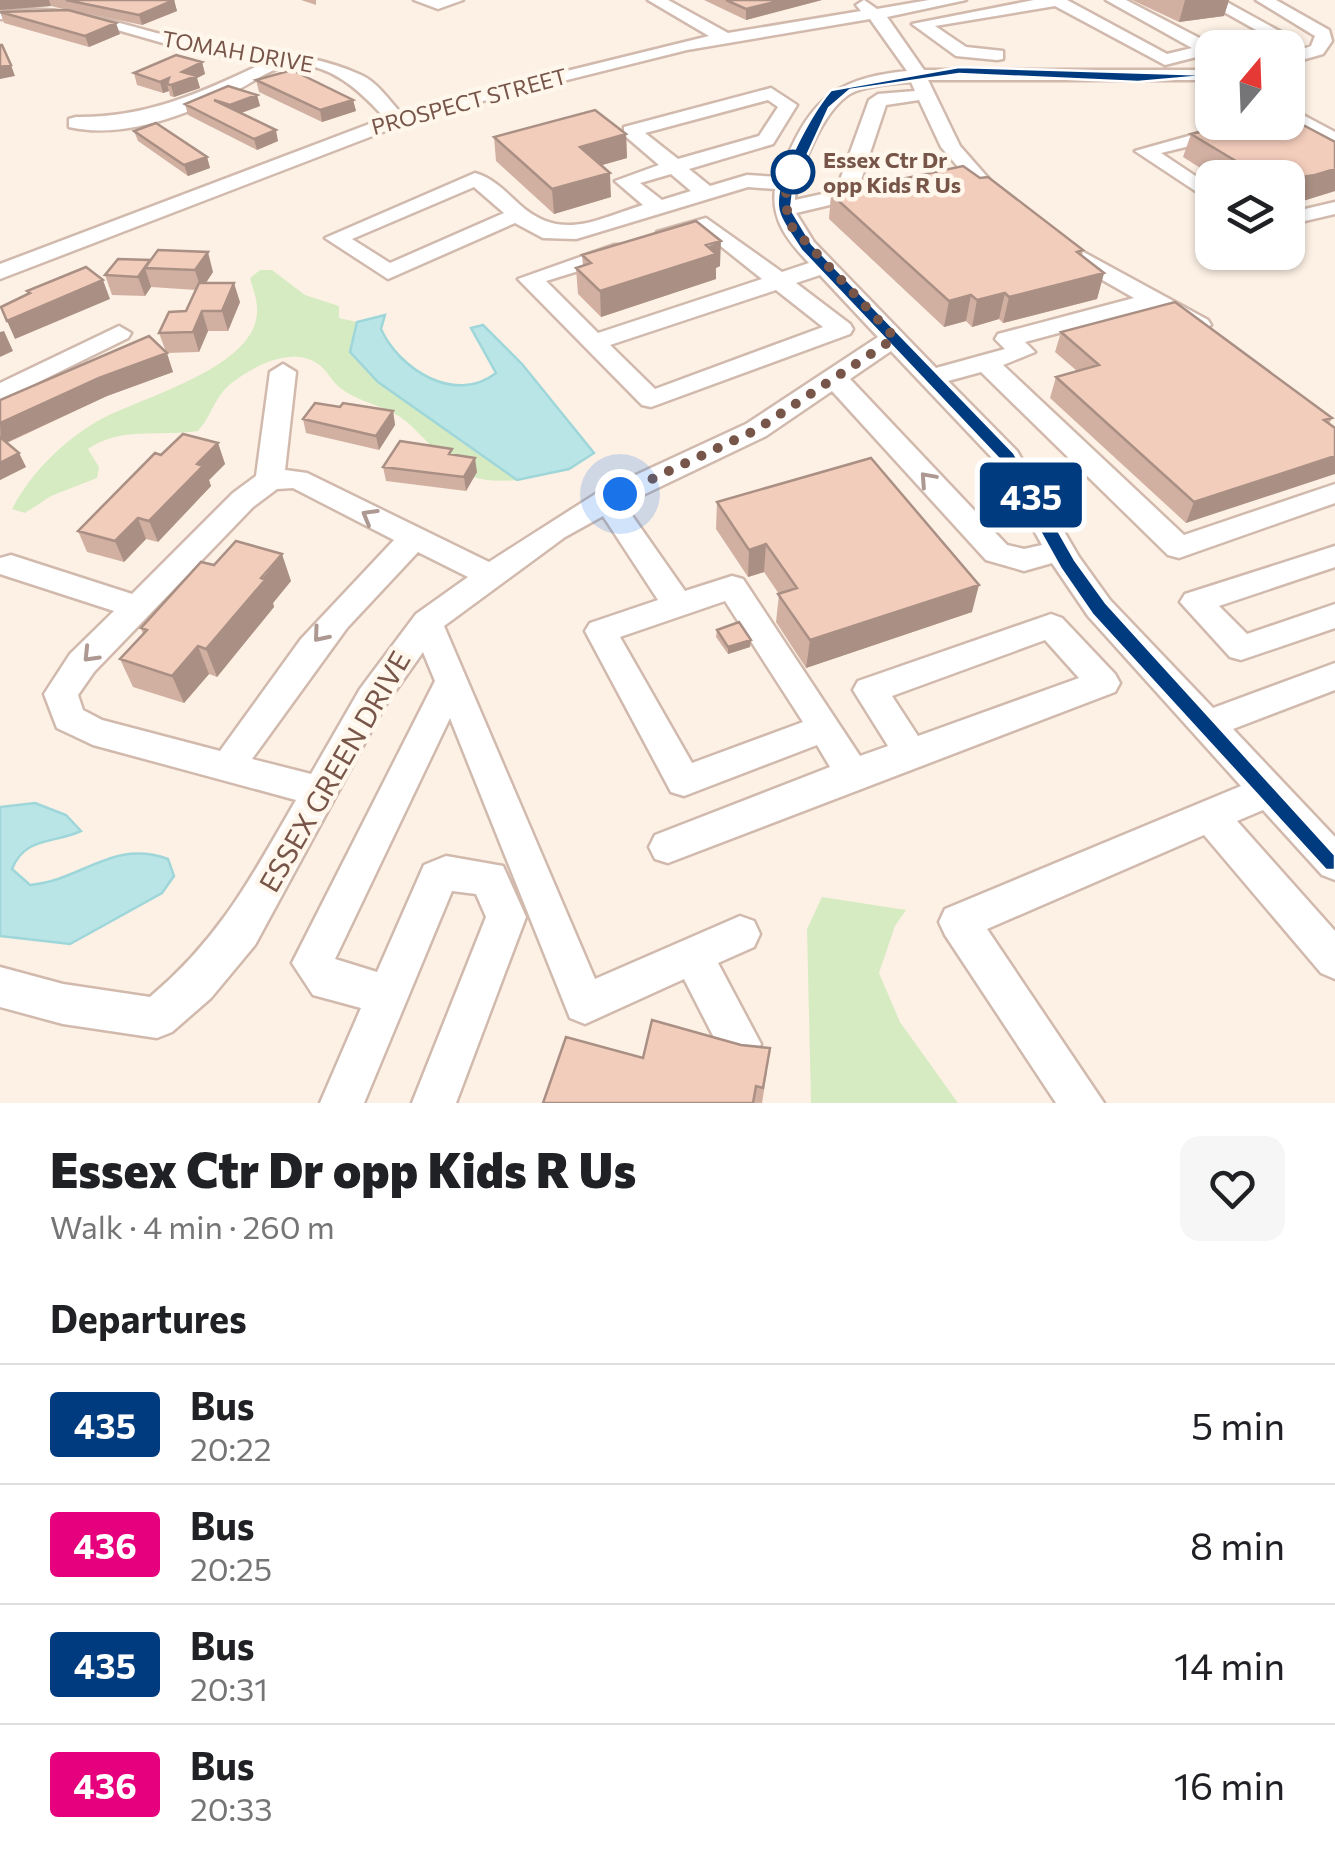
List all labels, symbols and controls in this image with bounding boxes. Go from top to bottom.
street label: TOMAH DRIVE [160,24,316,78]
north arrow [1195,30,1305,140]
map controls [1195,30,1305,270]
street label: PROSPECT STREET [368,62,570,140]
place label: Essex Ctr Dr opp Kids R Us [823,146,961,198]
marker: Essex Ctr Dr opp Kids R Us [772,151,814,193]
button: layers [1195,160,1305,270]
line badge: 435 [974,462,1088,528]
your location [595,469,645,519]
one-way arrow [921,472,939,491]
text: 435 [1000,474,1062,517]
one-way arrow [362,509,380,529]
one-way arrow [314,624,332,642]
one-way arrow [84,643,102,661]
street label: ESSEX GREEN DRIVE [251,645,417,897]
button: heart [1180,1136,1285,1241]
text: Essex Ctr Dr opp Kids R Us [50,1139,636,1198]
text: Walk · 4 min · 260 m [50,1206,335,1246]
text: Departures [50,1294,247,1341]
text: Bus [190,1381,255,1428]
text: 5 min [1191,1401,1285,1448]
text: 435 [74,1403,136,1446]
text: 20:22 [190,1428,272,1468]
text: Bus [190,1501,255,1548]
text: 8 min [1190,1521,1285,1568]
text: 436 [73,1523,137,1566]
text: 20:25 [190,1548,272,1588]
text: Bus [190,1621,255,1668]
text: 14 min [1174,1641,1285,1688]
text: 435 [74,1643,136,1686]
text: 20:31 [190,1668,268,1708]
text: Bus [190,1741,255,1788]
text: 16 min [1174,1761,1285,1808]
text: 436 [73,1763,137,1806]
text: 20:33 [190,1788,273,1828]

